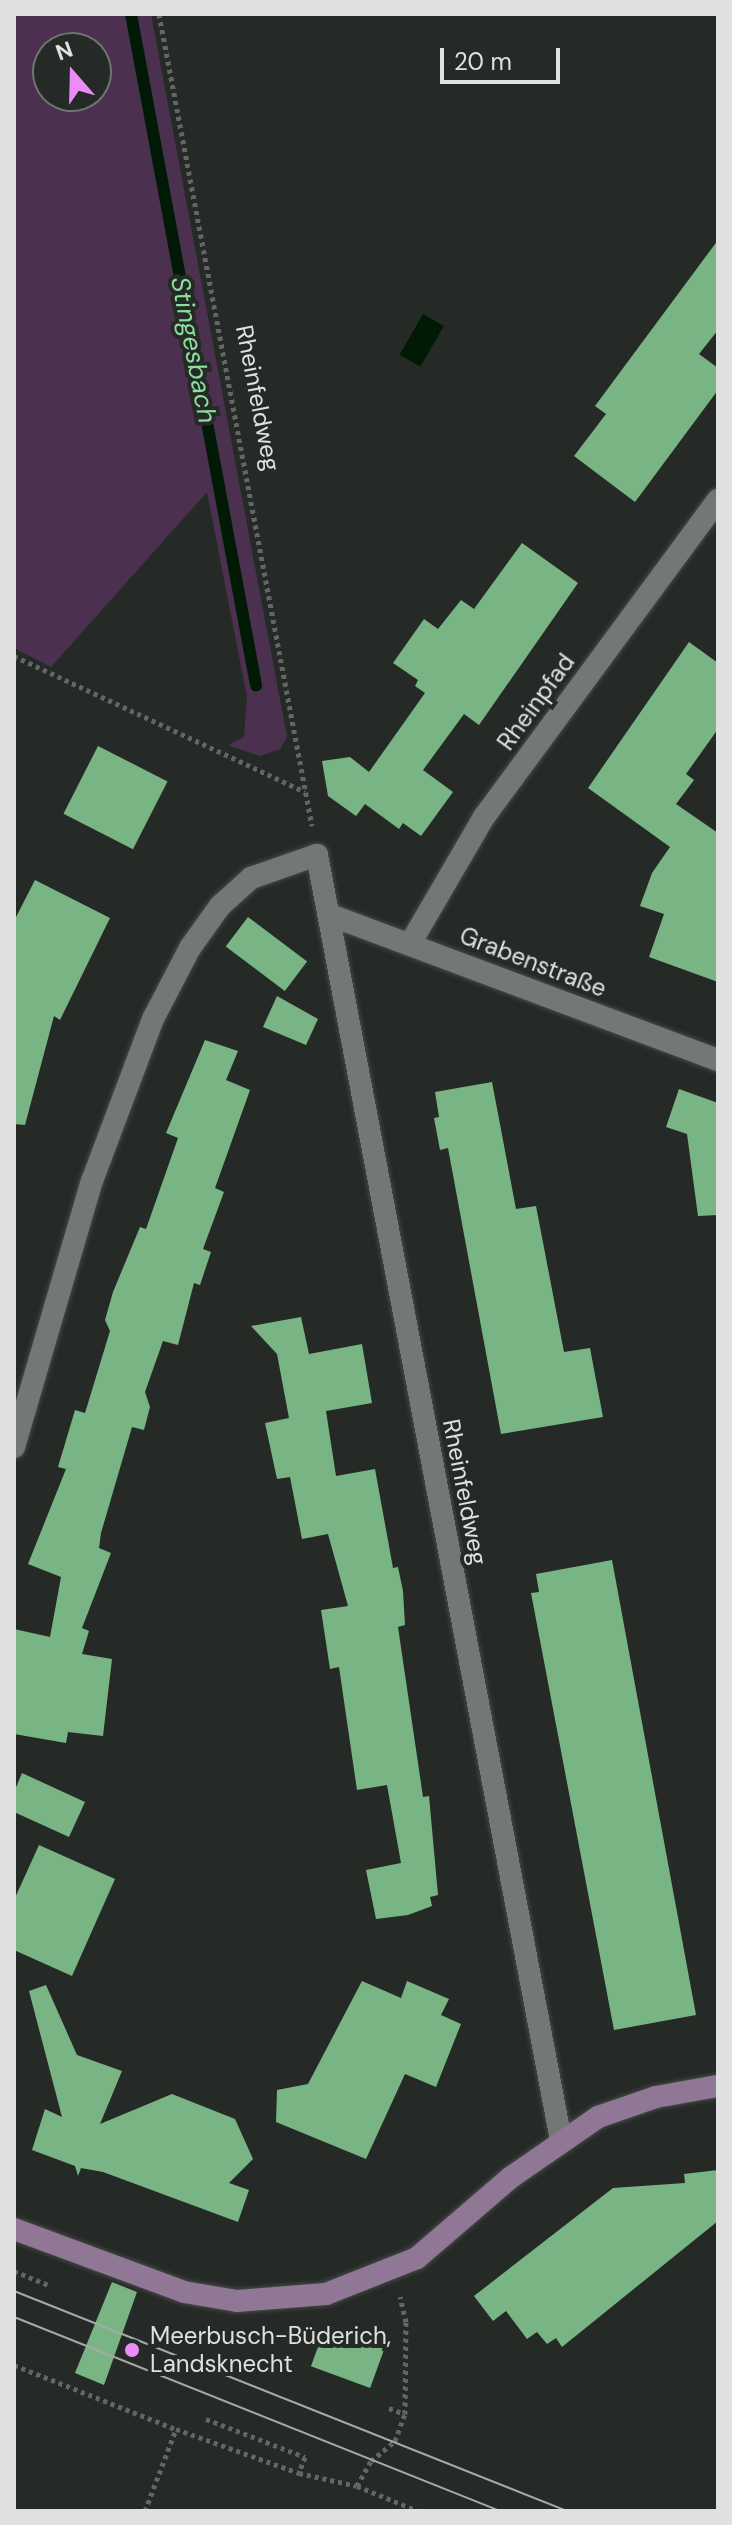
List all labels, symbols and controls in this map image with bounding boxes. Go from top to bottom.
north arrow [32,32,112,112]
scale bar [444,32,564,82]
text: N [52,34,77,67]
text: 20 m [454,46,512,77]
water label: Stingesbach [164,274,222,426]
street label: Rheinfeldweg [230,323,286,473]
street label: Rheinpfad [491,648,581,756]
street label: Grabenstraße [456,921,610,1003]
street label: Rheinfeldweg [437,1417,493,1567]
place label: Meerbusch-Büderich, Landsknecht [150,2322,391,2378]
marker: Meerbusch-Büderich, Landsknecht [121,2339,143,2361]

